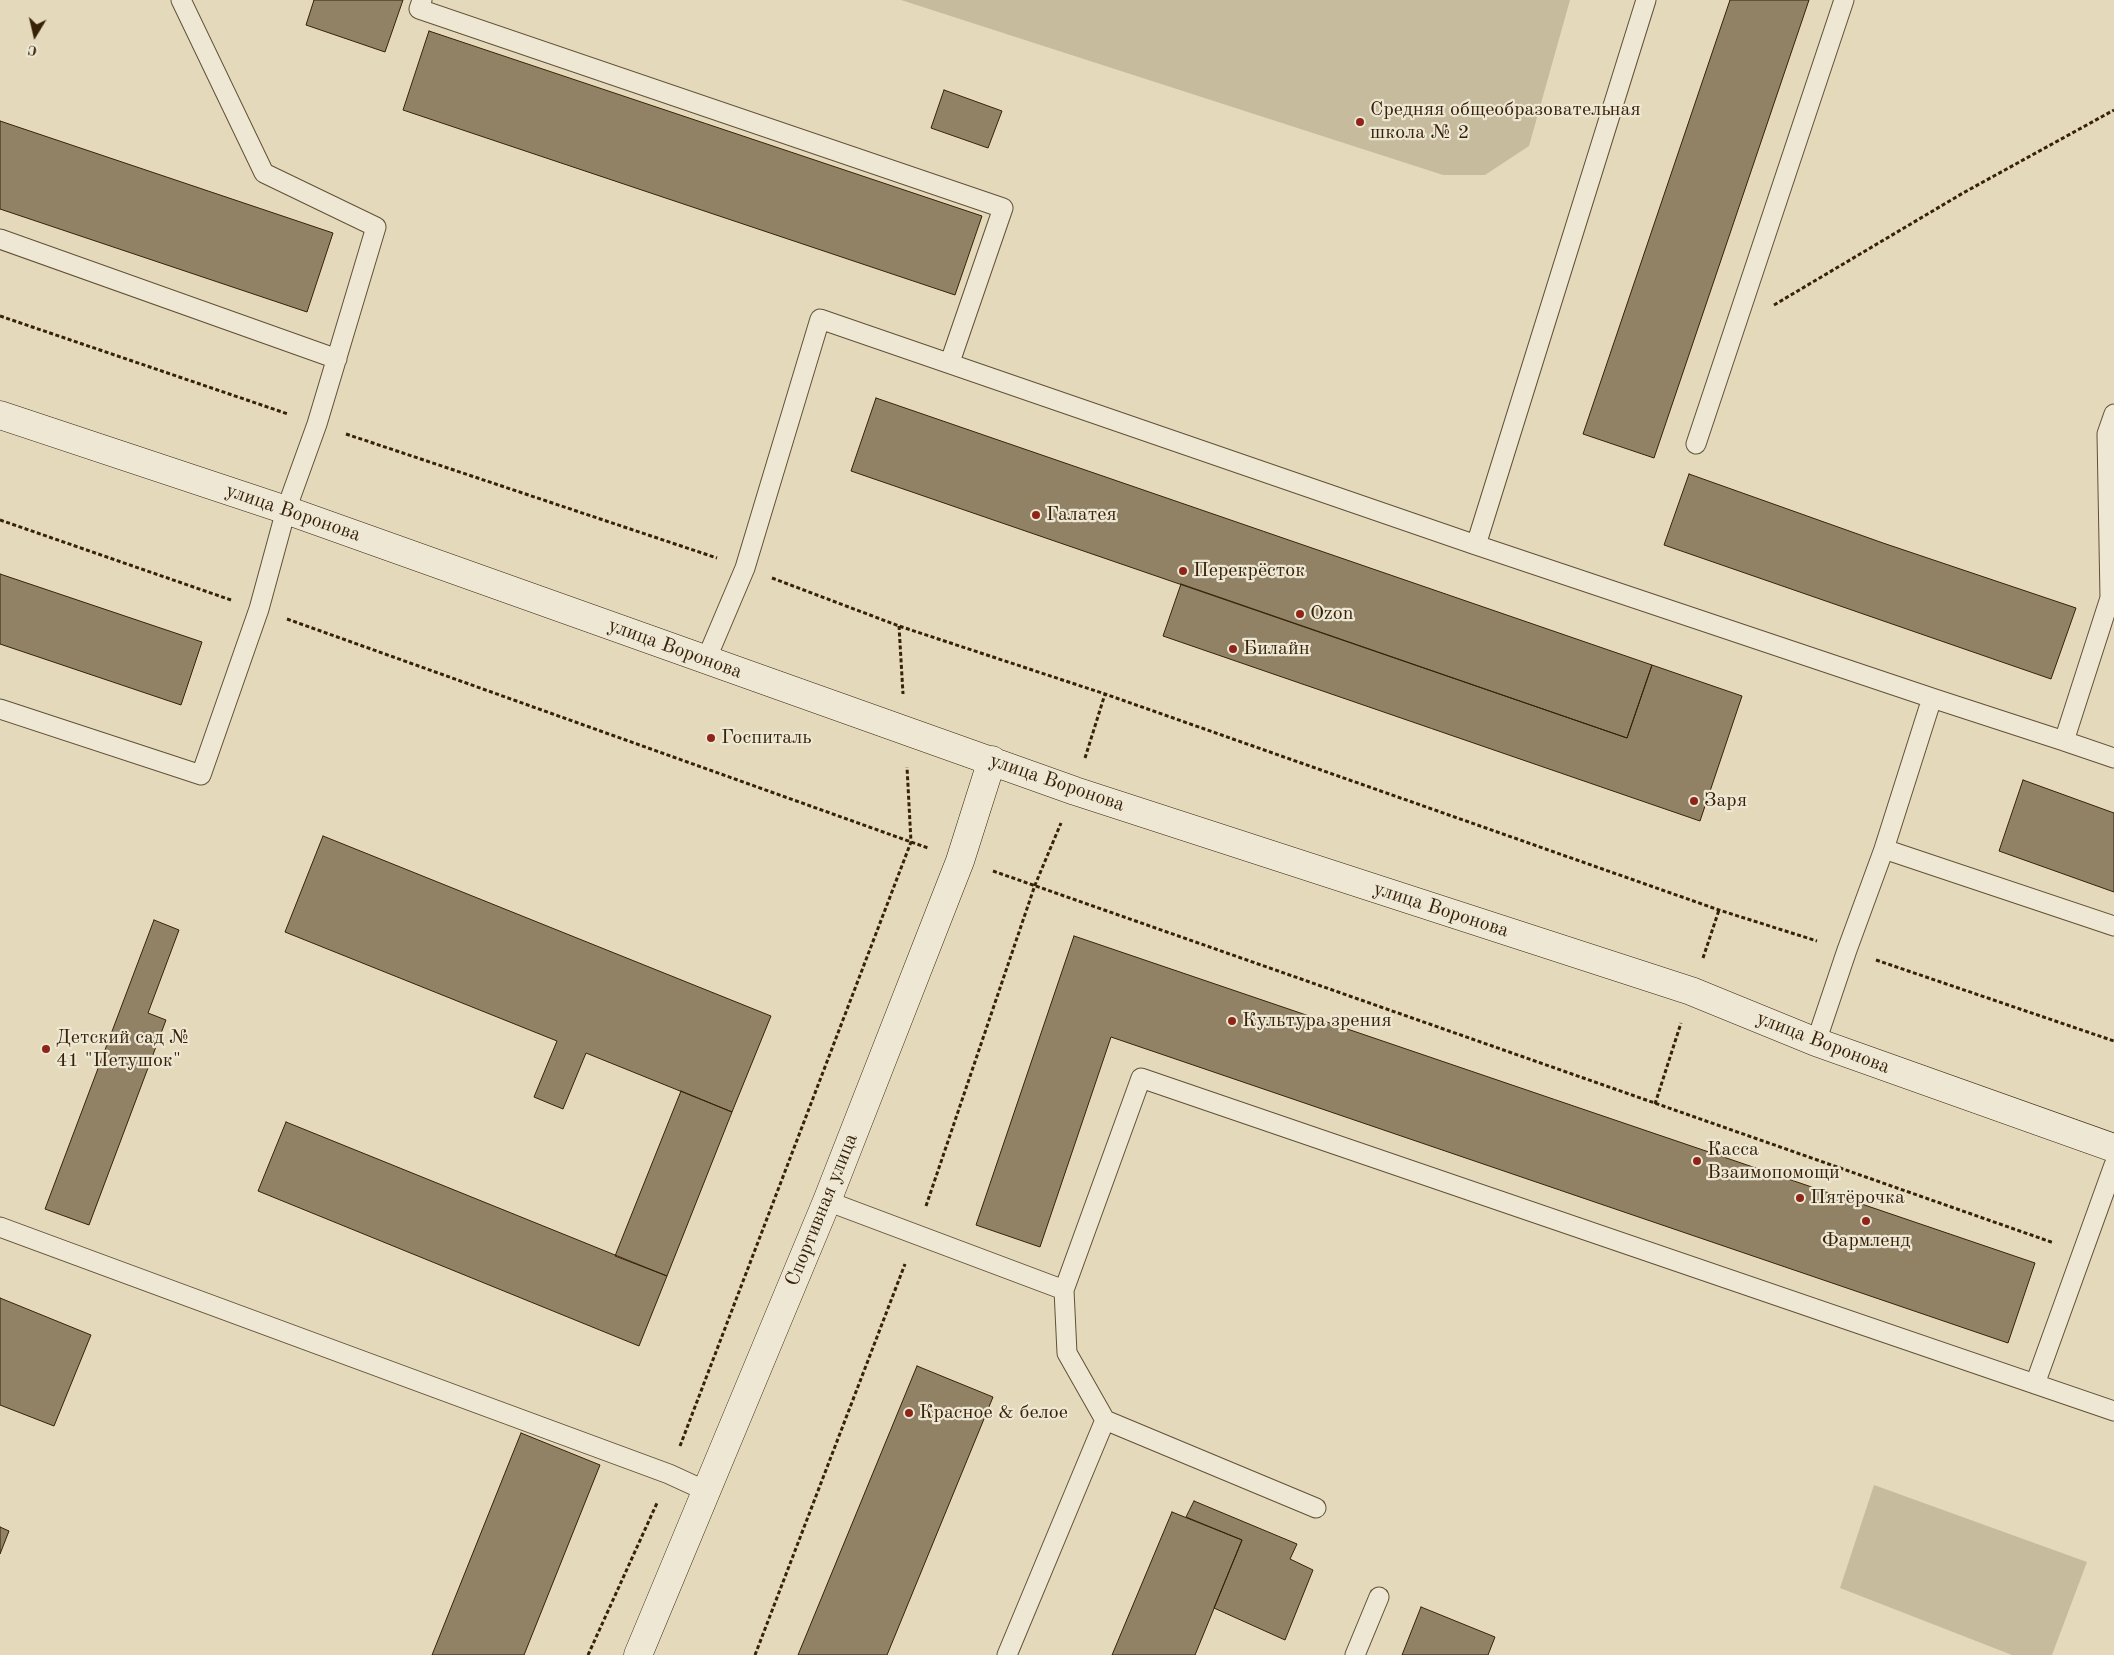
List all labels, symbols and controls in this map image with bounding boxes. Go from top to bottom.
north arrow [10,10,60,60]
text: С [27,42,38,57]
place label: Средняя общеобразовательная школа № 2 [1370,98,1641,145]
marker: Средняя общеобразовательная школа № 2 [1354,116,1366,128]
street label: улица Воронова [222,479,364,547]
place label: Галатея [1046,503,1117,527]
marker: Галатея [1030,509,1042,521]
place label: Перекрёсток [1193,559,1305,583]
marker: Перекрёсток [1177,565,1189,577]
place label: Ozon [1310,602,1354,626]
marker: Ozon [1294,608,1306,620]
street label: улица Воронова [605,614,745,684]
place label: Билайн [1243,637,1310,661]
marker: Билайн [1227,643,1239,655]
place label: Госпиталь [721,726,812,750]
marker: Госпиталь [705,732,717,744]
street label: улица Воронова [986,749,1128,817]
place label: Заря [1704,789,1747,813]
marker: Заря [1688,795,1700,807]
street label: улица Воронова [1370,877,1512,943]
street label: улица Воронова [1753,1007,1893,1079]
place label: Культура зрения [1242,1009,1392,1033]
marker: Культура зрения [1226,1015,1238,1027]
place label: Детский сад № 41 "Петушок" [56,1026,191,1073]
marker: Детский сад № 41 "Петушок" [40,1043,52,1055]
street label: Спортивная улица [780,1130,864,1290]
place label: Касса Взаимопомощи [1707,1138,1840,1185]
marker: Касса Взаимопомощи [1691,1155,1703,1167]
place label: Пятёрочка [1810,1186,1905,1210]
marker: Пятёрочка [1794,1192,1806,1204]
marker: Фармленд [1860,1215,1872,1227]
place label: Фармленд [1822,1229,1910,1253]
place label: Красное & белое [919,1401,1068,1425]
marker: Красное & белое [903,1407,915,1419]

